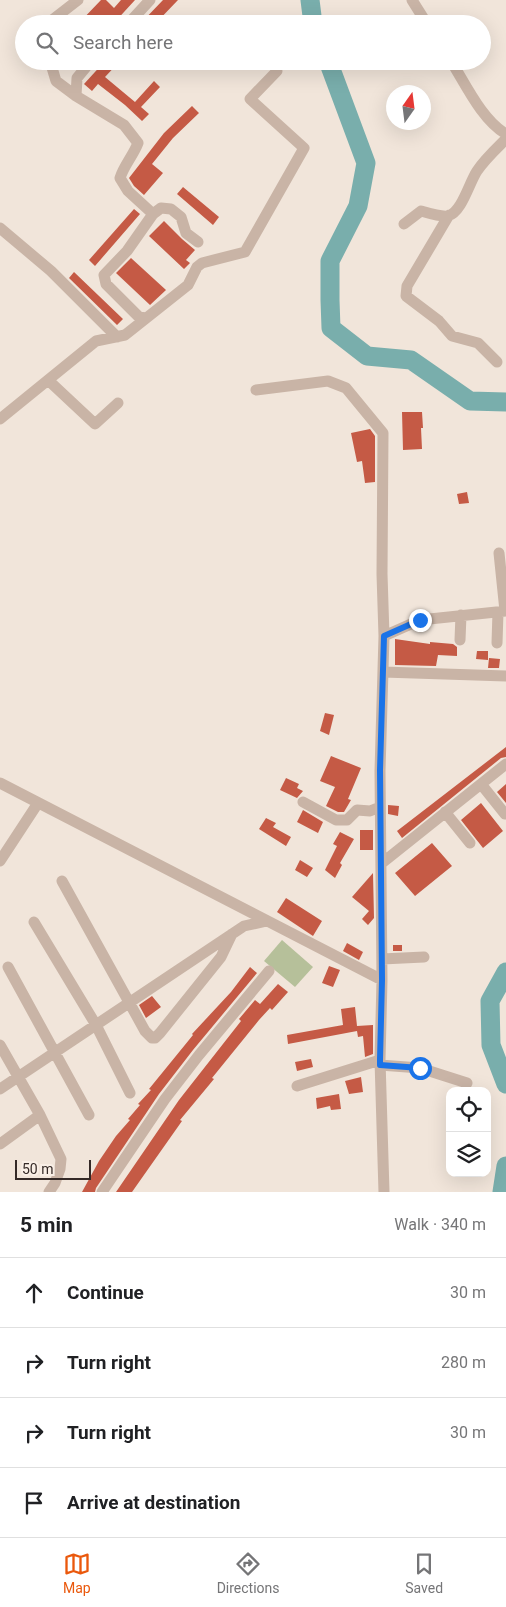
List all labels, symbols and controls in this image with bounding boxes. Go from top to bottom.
search box [15,15,491,70]
icon: search [33,29,61,57]
text: Search here [73,31,173,54]
north arrow [386,85,431,130]
route end [409,609,432,632]
route start [409,1057,432,1080]
map controls [446,1087,491,1177]
button: locate [446,1087,491,1132]
button: layers [446,1132,491,1177]
scale bar [15,1157,91,1180]
text: 50 m [22,1161,54,1177]
text: 5 min [20,1213,73,1237]
text: Walk · 340 m [394,1215,486,1234]
icon: ahead [20,1279,48,1307]
text: Continue [67,1281,144,1304]
text: 30 m [450,1283,486,1302]
icon: right [20,1349,48,1377]
text: Turn right [67,1351,151,1374]
text: 280 m [441,1353,486,1372]
icon: right [20,1419,48,1447]
text: Turn right [67,1421,151,1444]
text: 30 m [450,1423,486,1442]
icon: arrive [20,1489,48,1517]
text: Arrive at destination [67,1491,240,1514]
tab: Map [63,1550,91,1596]
tab: Directions [217,1550,280,1596]
tab: Saved [405,1550,443,1596]

